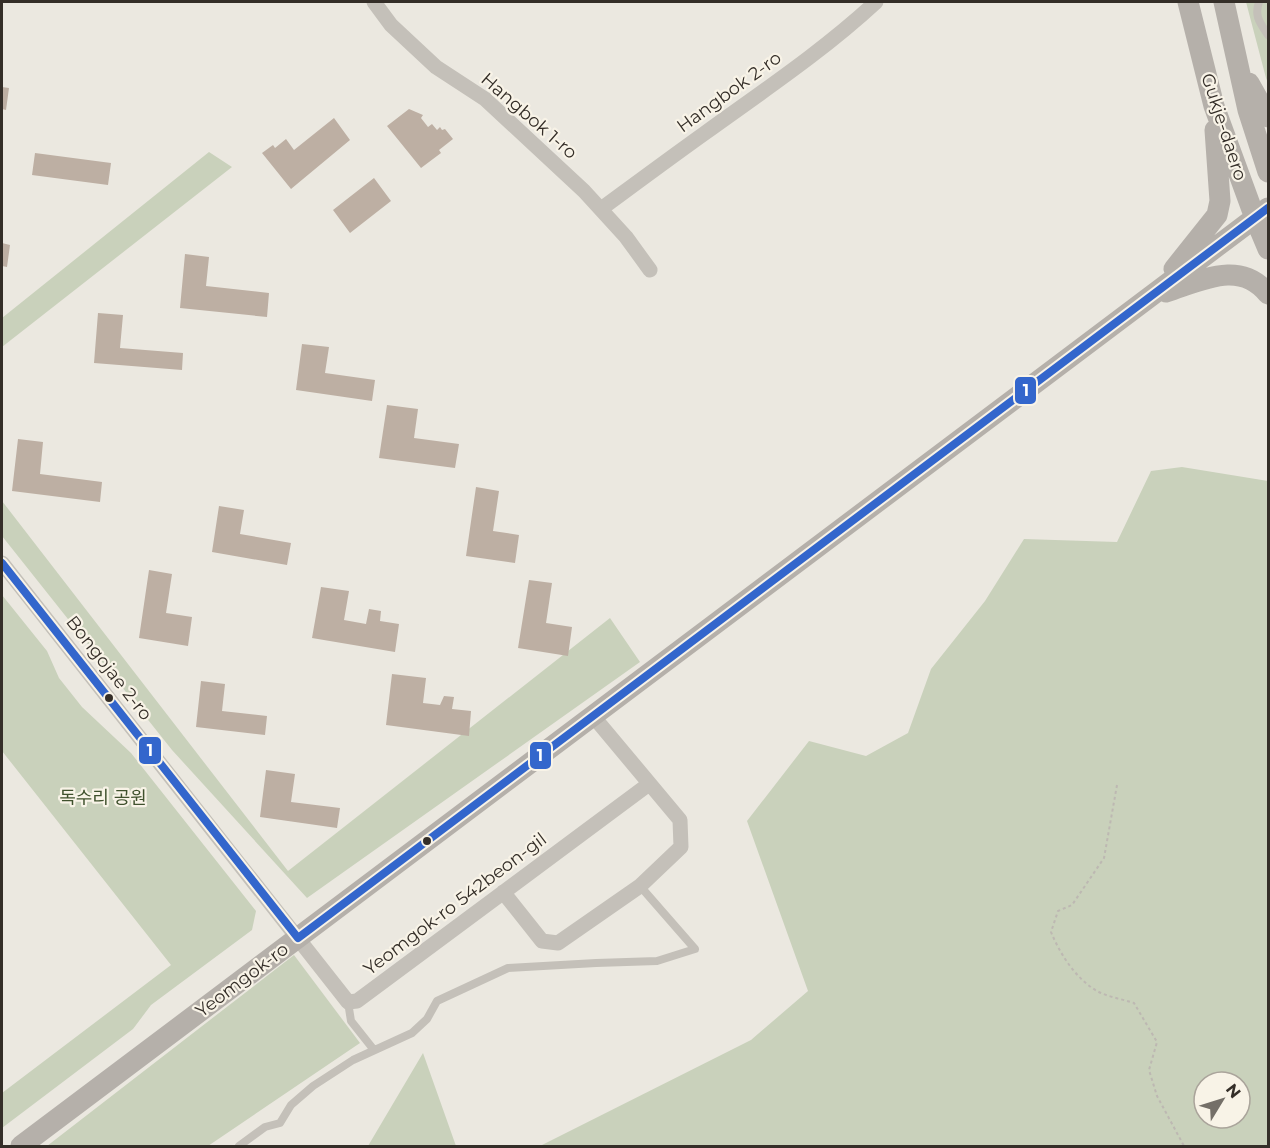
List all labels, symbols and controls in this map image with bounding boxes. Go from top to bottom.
street label: Hangbok 2-ro [672,47,786,137]
street label: Hangbok 1-ro [476,68,582,164]
street label: Gukje-daero [1196,71,1252,183]
line badge: 1 [1014,376,1037,405]
text: 1 [1023,381,1029,400]
street label: Bongojae 2-ro [61,611,157,725]
unlabelled marker [103,692,115,704]
line badge: 1 [138,736,162,765]
text: 1 [147,741,153,760]
line badge: 1 [529,741,552,770]
text: 1 [537,746,543,765]
park label: 독수리 공원 [59,787,147,809]
street label: Yeomgok-ro 542beon-gil [359,828,551,980]
unlabelled marker [421,835,433,847]
street label: Yeomgok-ro [191,938,293,1022]
north arrow [1192,1070,1252,1130]
text: N [1222,1080,1245,1102]

